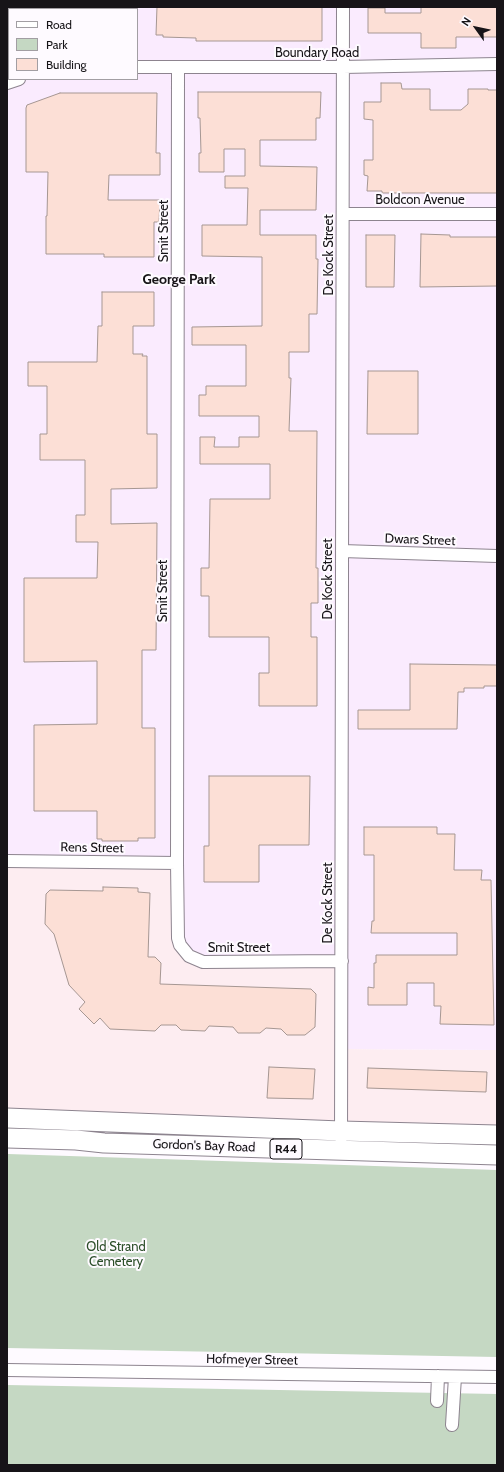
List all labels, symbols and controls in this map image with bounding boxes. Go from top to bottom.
legend [8,8,138,80]
north arrow [456,8,496,48]
text: N [458,14,474,29]
text: Road [46,17,72,32]
text: Park [46,37,68,52]
street label: Boundary Road [275,45,359,61]
text: Building [46,57,87,72]
street label: Boldcon Avenue [375,192,465,208]
street label: Smit Street [156,200,172,262]
street label: De Kock Street [321,214,337,296]
district label: George Park [143,272,215,288]
street label: Dwars Street [384,531,456,549]
street label: De Kock Street [320,538,336,620]
street label: Smit Street [155,560,171,622]
street label: Rens Street [60,840,124,856]
street label: De Kock Street [320,862,336,944]
street label: Smit Street [208,940,270,956]
street label: Gordon's Bay Road [152,1136,256,1156]
road number: R44 [270,1139,302,1159]
park label: Old Strand Cemetery [86,1239,146,1270]
street label: Hofmeyer Street [206,1351,298,1369]

